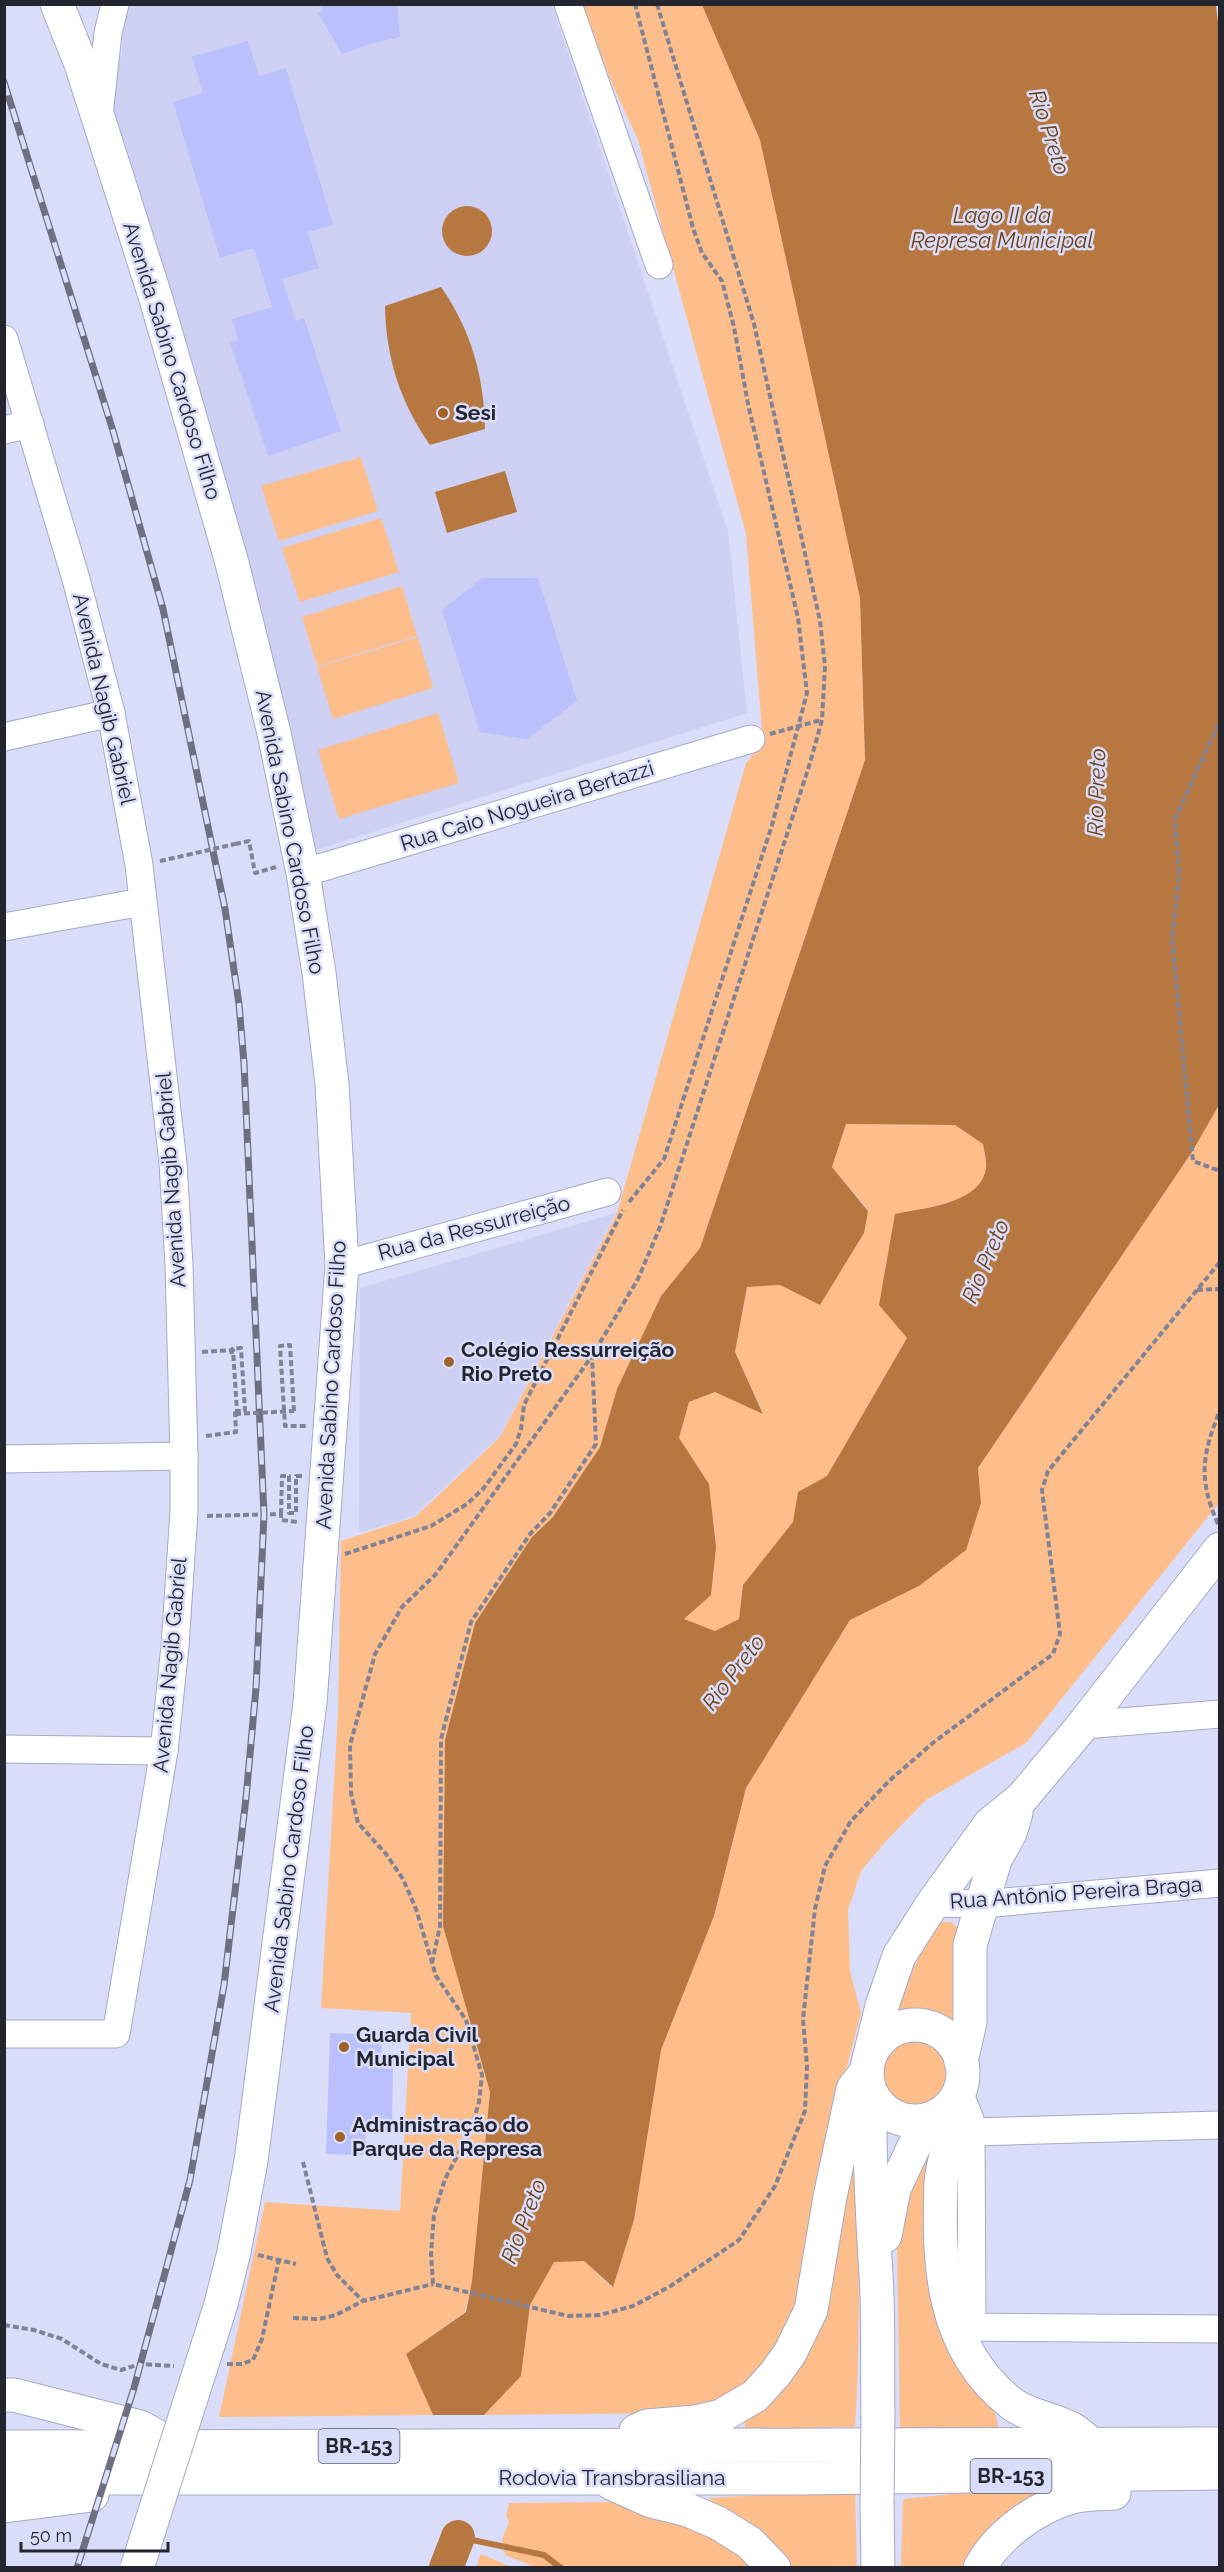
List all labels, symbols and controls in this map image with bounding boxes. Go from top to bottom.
water label: Rio Preto [1024,86,1076,178]
water label: Lago II da Represa Municipal [911,202,1093,253]
street label: Avenida Sabino Cardoso Filho [118,219,227,503]
place label: Sesi [455,400,496,425]
marker: Sesi [436,406,450,420]
street label: Avenida Nagib Gabriel [68,591,141,807]
street label: Avenida Sabino Cardoso Filho [251,688,330,976]
water label: Rio Preto [1081,748,1111,836]
street label: Rua Caio Nogueira Bertazzi [397,755,657,856]
street label: Avenida Nagib Gabriel [150,1071,191,1289]
street label: Rua da Ressurreição [375,1190,573,1265]
water label: Rio Preto [956,1215,1014,1307]
street label: Avenida Sabino Cardoso Filho [310,1240,351,1530]
place label: Colégio Ressurreição Rio Preto [461,1337,675,1386]
marker: Colégio Ressurreição Rio Preto [442,1355,456,1369]
street label: Avenida Nagib Gabriel [148,1556,191,1774]
water label: Rio Preto [696,1629,770,1715]
street label: Avenida Sabino Cardoso Filho [258,1724,319,2014]
street label: Rua Antônio Pereira Braga [949,1871,1203,1914]
place label: Guarda Civil Municipal [356,2022,479,2071]
marker: Guarda Civil Municipal [337,2040,351,2054]
place label: Administração do Parque da Represa [352,2112,542,2161]
marker: Administração do Parque da Represa [333,2130,347,2144]
water label: Rio Preto [495,2175,551,2267]
road number: BR-153 [318,2429,400,2463]
road number: BR-153 [970,2459,1052,2493]
street label: Rodovia Transbrasiliana [499,2465,725,2490]
scale bar [21,2515,168,2553]
text: 50 m [30,2525,72,2546]

